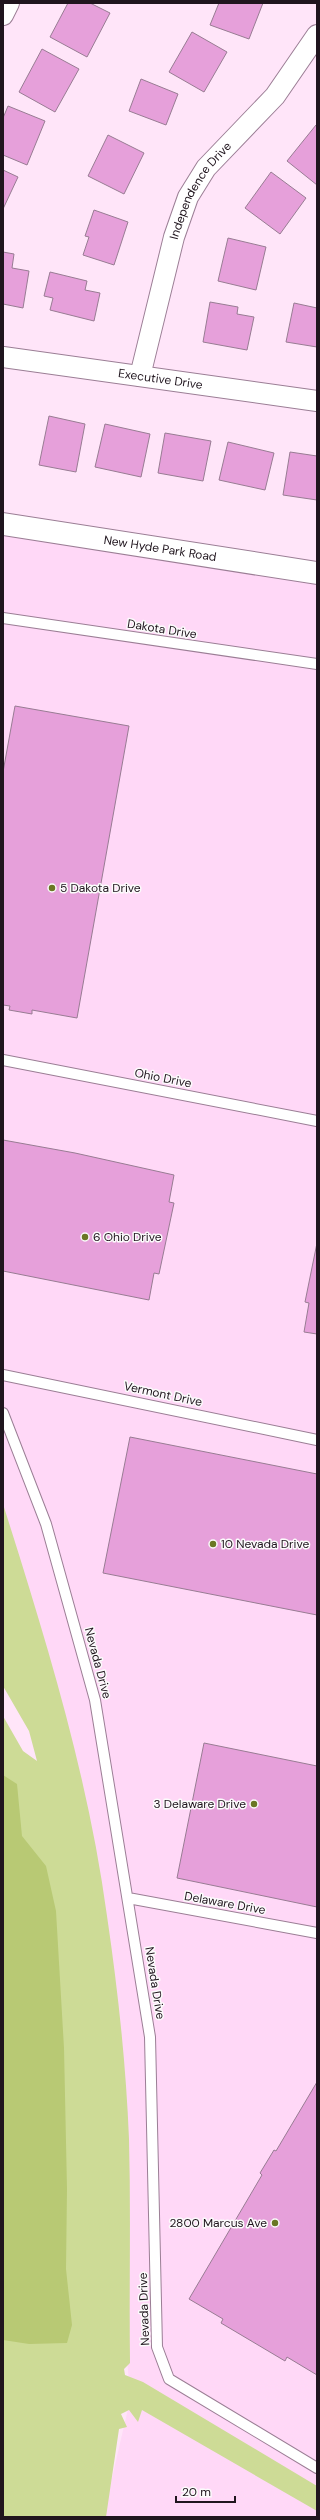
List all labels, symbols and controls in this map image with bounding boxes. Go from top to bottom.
street label: Independence Drive [166,138,235,241]
street label: Executive Drive [117,365,204,393]
street label: New Hyde Park Road [103,532,218,565]
street label: Dakota Drive [126,616,198,642]
place label: 5 Dakota Drive [60,880,141,896]
marker: 5 Dakota Drive [47,883,57,893]
street label: Ohio Drive [133,1065,193,1091]
place label: 6 Ohio Drive [93,1229,162,1245]
marker: 6 Ohio Drive [80,1232,90,1242]
street label: Vermont Drive [122,1378,204,1410]
place label: 10 Nevada Drive [221,1536,309,1552]
marker: 10 Nevada Drive [208,1539,218,1549]
street label: Nevada Drive [81,1626,115,1701]
place label: 3 Delaware Drive [153,1796,246,1812]
marker: 3 Delaware Drive [249,1799,259,1809]
street label: Delaware Drive [183,1888,267,1918]
street label: Nevada Drive [141,1946,169,2021]
place label: 2800 Marcus Ave [169,2215,267,2231]
marker: 2800 Marcus Ave [270,2218,280,2228]
street label: Nevada Drive [135,2272,153,2346]
scale bar [176,2478,235,2504]
text: 20 m [182,2484,211,2500]

